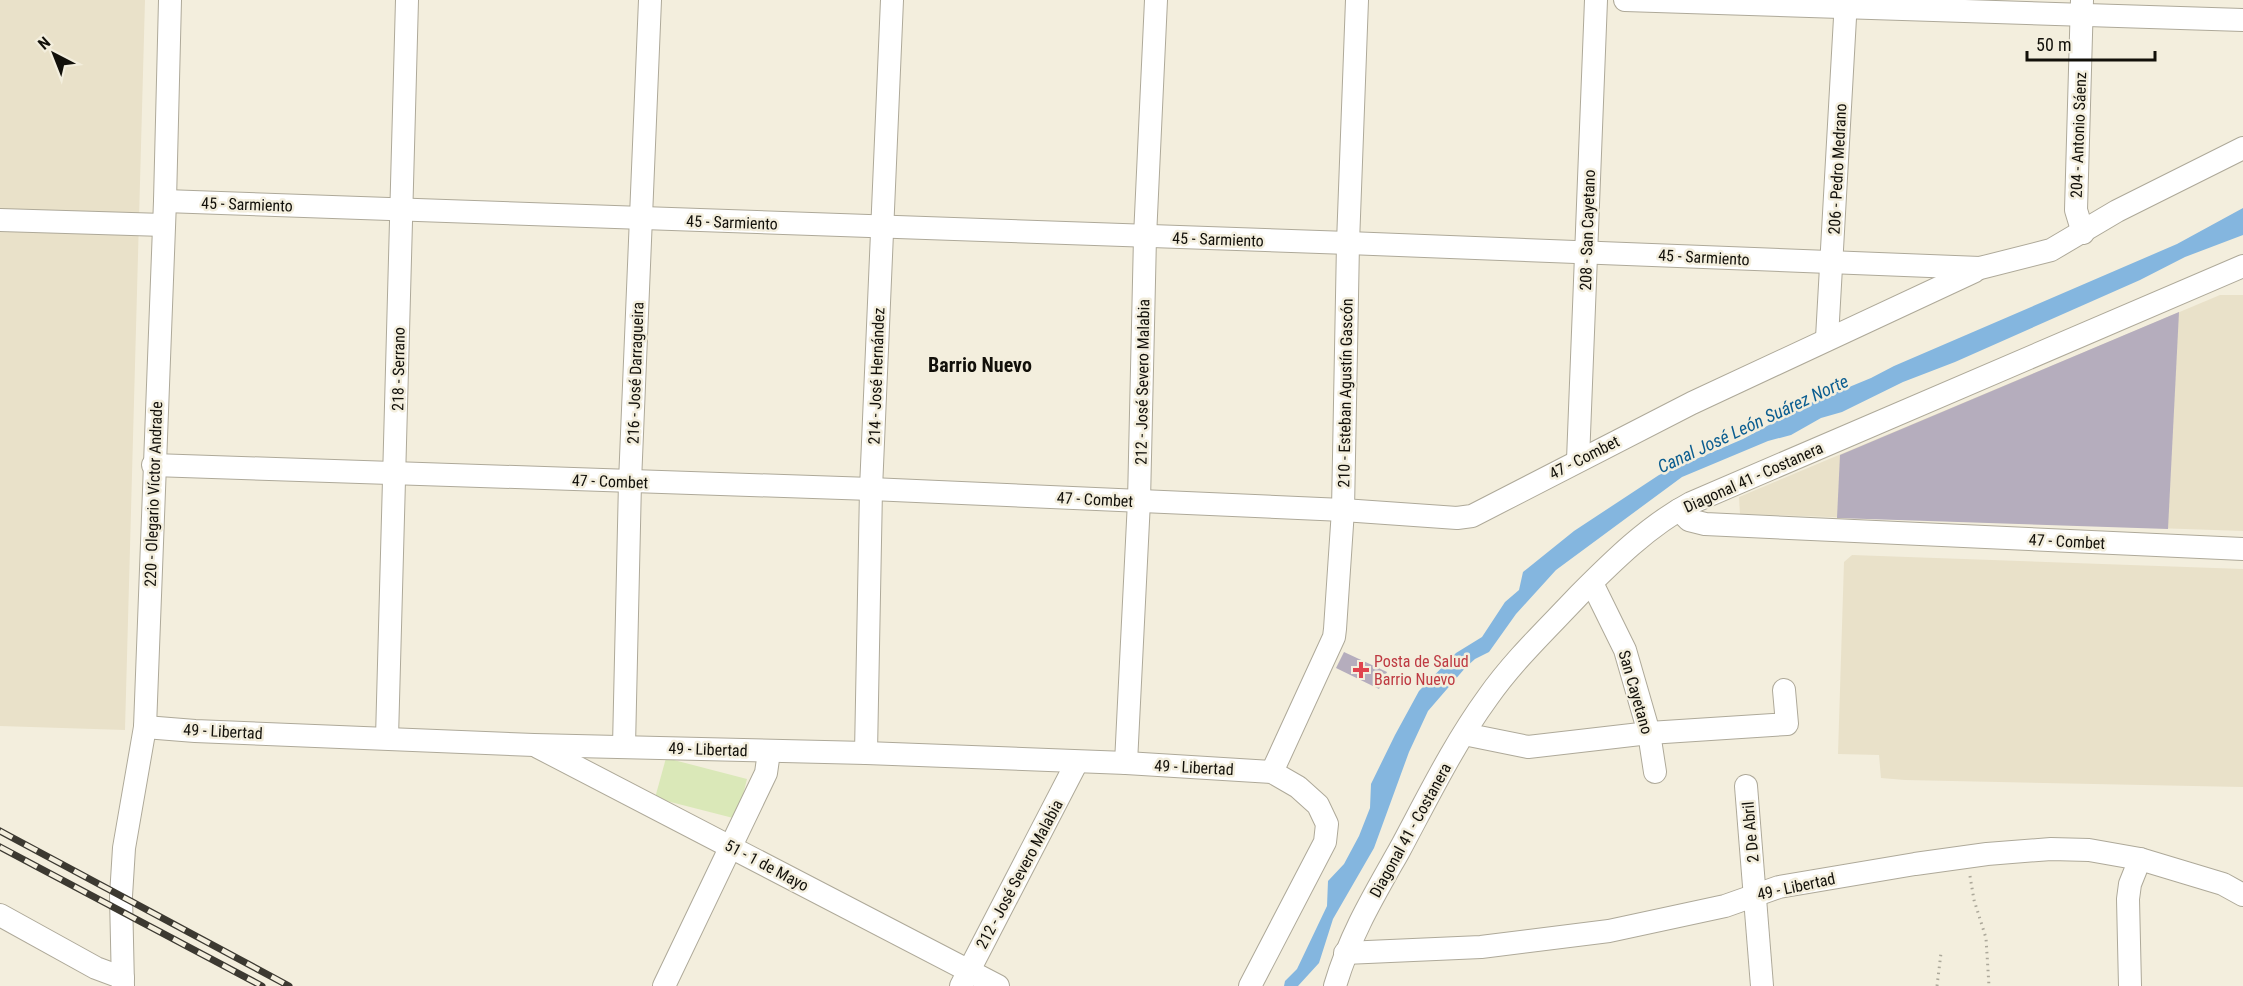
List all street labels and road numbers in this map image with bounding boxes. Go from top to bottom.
street label: 204 - Antonio Sáenz [2067,72,2090,198]
street label: 206 - Pedro Medrano [1825,103,1850,235]
street label: 208 - San Cayetano [1576,169,1599,291]
street label: 45 - Sarmiento [201,193,293,216]
street label: 45 - Sarmiento [686,211,778,234]
street label: 45 - Sarmiento [1172,228,1264,251]
street label: 45 - Sarmiento [1658,246,1750,269]
street label: 210 - Esteban Agustín Gascón [1334,298,1357,488]
street label: 212 - José Severo Malabia [1132,299,1153,465]
street label: 216 - José Darragueira [624,302,647,444]
street label: 214 - José Hernández [865,307,888,445]
street label: 218 - Serrano [388,327,409,411]
street label: 220 - Olegario Víctor Andrade [141,401,166,587]
street label: 47 - Combet [1546,432,1623,483]
street label: Diagonal 41 - Costanera [1681,438,1826,517]
street label: 47 - Combet [571,471,649,492]
street label: 47 - Combet [1056,488,1134,511]
street label: 47 - Combet [2028,530,2106,553]
street label: San Cayetano [1615,648,1657,736]
street label: 49 - Libertad [183,720,263,743]
street label: 49 - Libertad [668,739,748,760]
street label: 49 - Libertad [1154,756,1234,779]
street label: Diagonal 41 - Costanera [1366,760,1455,901]
street label: 212 - José Severo Malabia [972,797,1067,952]
street label: 2 De Abril [1738,801,1763,863]
street label: 51 - 1 de Mayo [722,835,812,895]
street label: 49 - Libertad [1755,869,1837,904]

